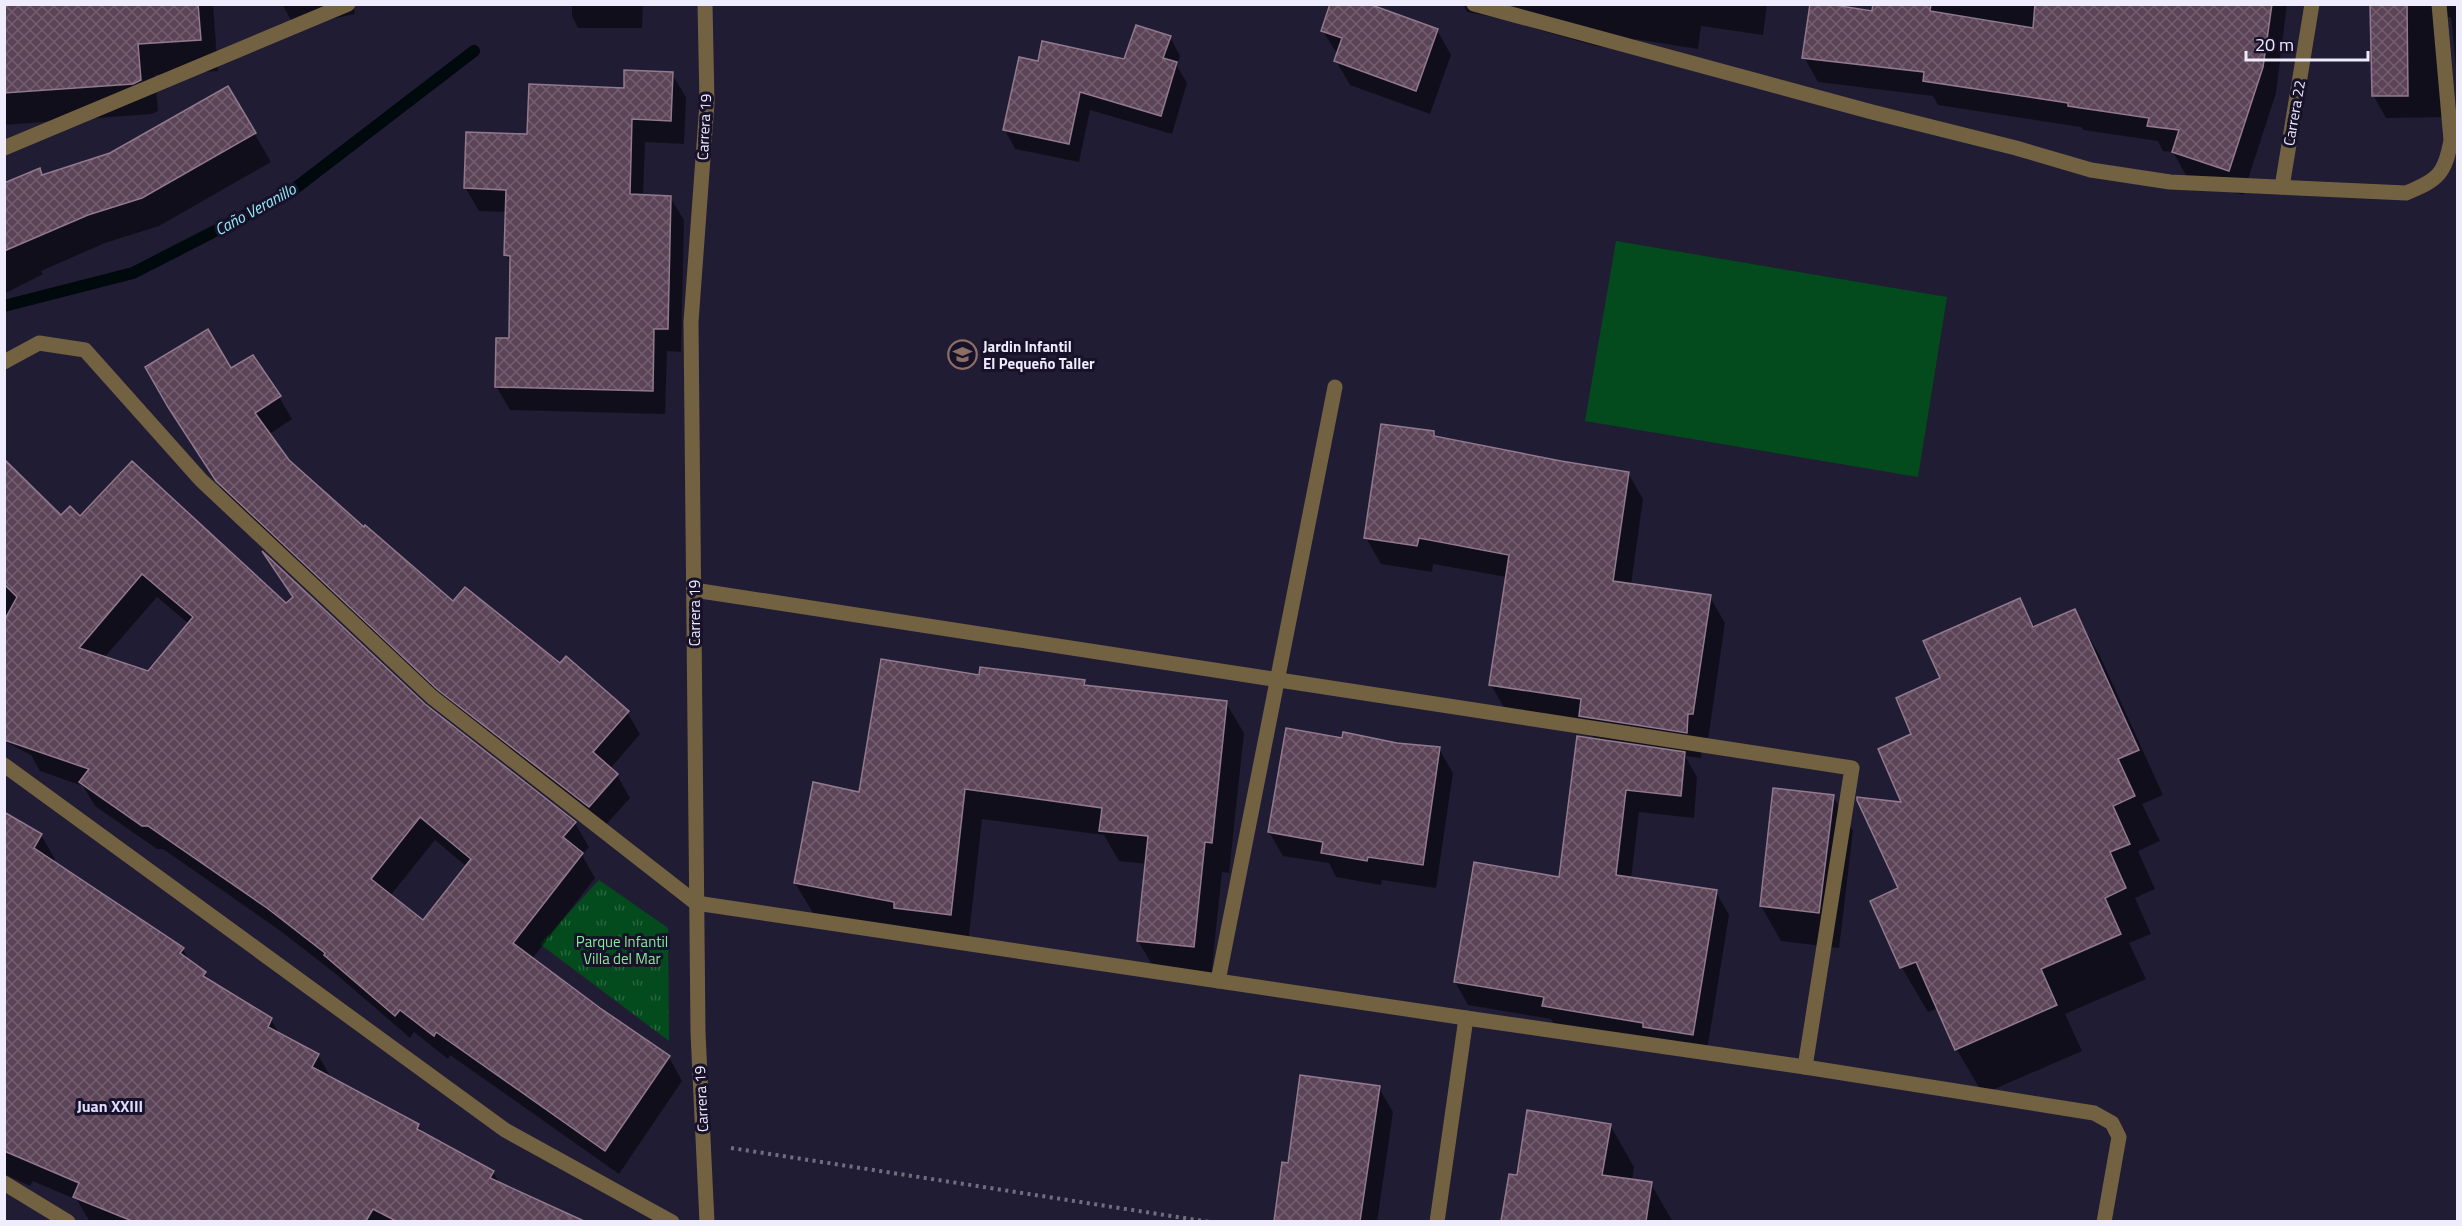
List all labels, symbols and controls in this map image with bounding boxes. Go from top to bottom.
scale bar [2246,24,2368,62]
text: 20 m [2255,31,2294,58]
street label: Carrera 22 [2277,78,2311,148]
street label: Carrera 19 [691,93,717,161]
water label: Caño Veranillo [210,176,301,241]
place label: Jardin Infantil El Pequeño Taller [983,335,1095,375]
school or university icon: Jardin Infantil El Pequeño Taller [946,339,978,371]
street label: Carrera 19 [683,580,706,646]
park label: Parque Infantil Villa del Mar [576,930,668,970]
street label: Carrera 19 [688,1065,714,1133]
district label: Juan XXIII [77,1094,143,1118]

